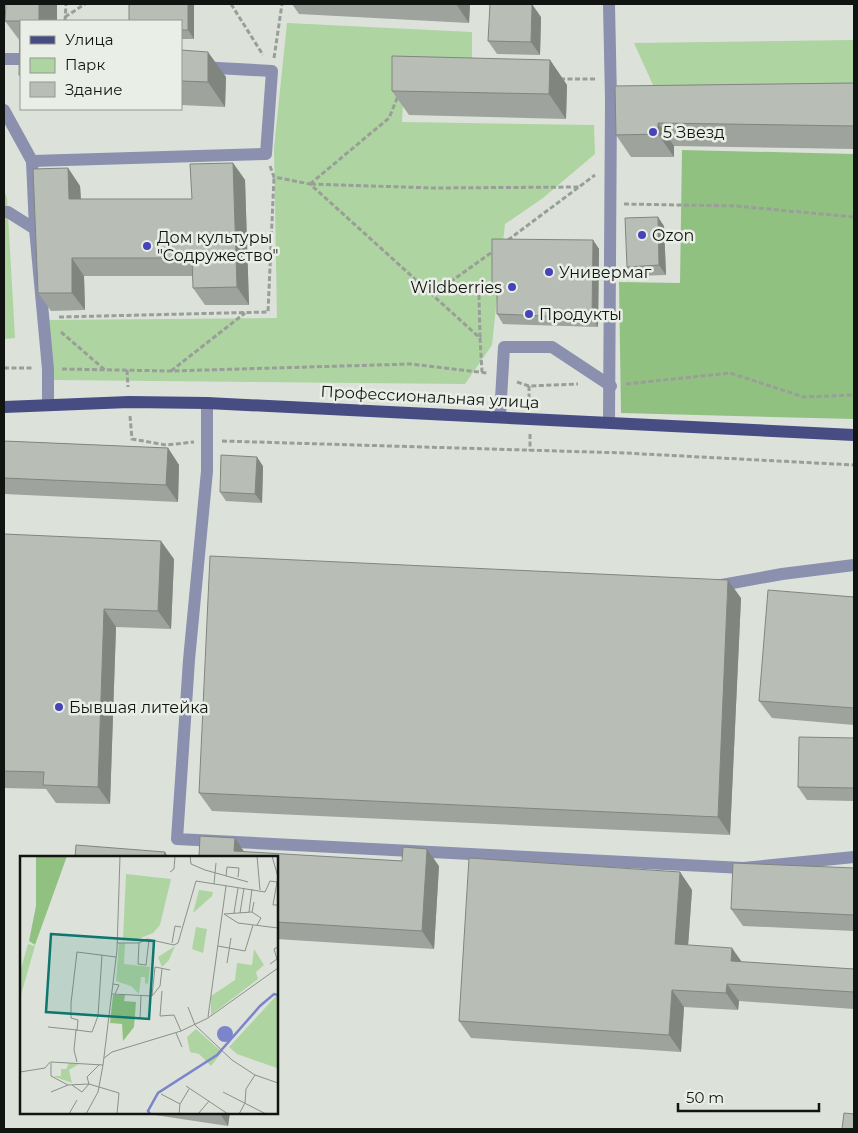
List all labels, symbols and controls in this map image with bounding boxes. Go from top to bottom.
legend [20,20,182,110]
text: Улица [65,30,113,49]
text: Парк [65,55,105,74]
text: Здание [65,80,123,99]
place label: 5 Звезд [663,123,725,142]
marker: 5 Звезд [647,126,659,138]
place label: Ozon [652,226,694,245]
place label: Дом культуры "Содружество" [157,228,279,265]
marker: Ozon [636,229,648,241]
marker: Дом культуры "Содружество" [141,240,153,252]
place label: Универмаг [559,263,652,282]
marker: Универмаг [543,266,555,278]
place label: Wildberries [410,278,502,297]
marker: Wildberries [506,281,518,293]
place label: Продукты [539,305,622,324]
marker: Продукты [523,308,535,320]
street label: Профессиональная улица [320,382,540,412]
place label: Бывшая литейка [69,698,209,717]
marker: Бывшая литейка [53,701,65,713]
inset map [20,856,278,1113]
scale bar [678,1080,819,1112]
text: 50 m [686,1088,724,1107]

